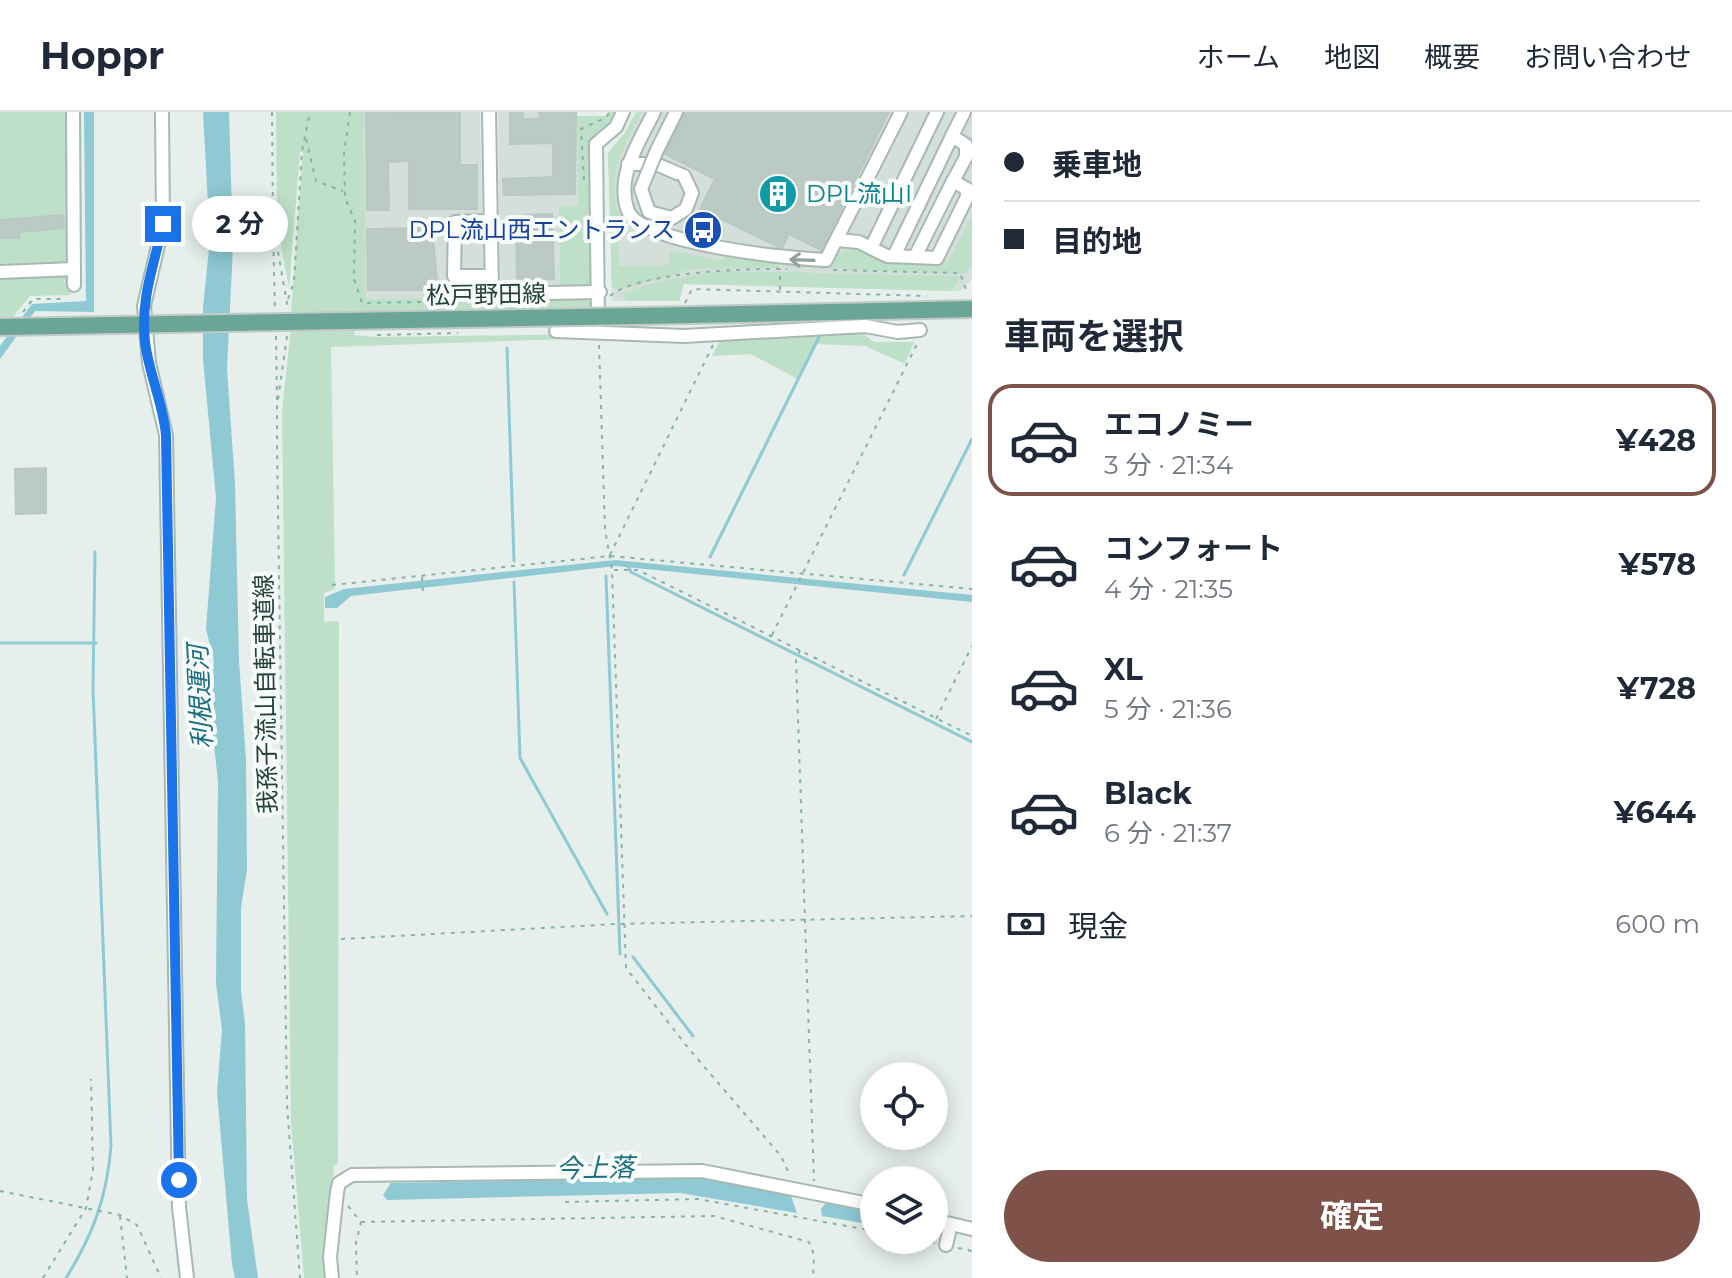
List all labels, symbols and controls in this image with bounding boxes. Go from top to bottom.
text: Hoppr [40,32,164,79]
text: ホーム [1197,40,1280,74]
text: 地図 [1324,40,1380,74]
text: 概要 [1424,40,1480,74]
text: お問い合わせ [1524,40,1692,74]
text: 乗車地 [1052,146,1142,183]
building icon: DPL流山I [757,173,799,215]
place label: DPL流山I [806,179,912,208]
callout: 2 分 [191,196,287,252]
route end [145,206,181,242]
text: 2 分 [216,208,264,240]
bus stop icon: DPL流山西エントランス [682,209,724,251]
place label: DPL流山西エントランス [409,215,675,244]
text: 目的地 [1052,223,1142,260]
one-way arrow [789,252,816,267]
street label: 松戸野田線 [426,279,546,310]
text: 車両を選択 [1004,314,1184,358]
icon: car [1008,404,1080,476]
text: エコノミー [1104,406,1254,443]
text: ¥428 [1616,422,1696,459]
text: 3 分 · 21:34 [1104,449,1233,481]
icon: car [1008,528,1080,600]
text: コンフォート [1104,530,1283,567]
text: ¥578 [1619,546,1696,583]
text: 4 分 · 21:35 [1104,573,1233,605]
street label: 我孫子流山自転車道線 [249,574,282,814]
water label: 利根運河 [181,639,219,750]
text: XL [1104,651,1143,688]
icon: car [1008,652,1080,724]
text: ¥728 [1617,670,1696,707]
text: 5 分 · 21:36 [1104,693,1232,725]
text: Black [1104,775,1192,812]
icon: car [1008,776,1080,848]
text: ¥644 [1614,794,1696,831]
text: 6 分 · 21:37 [1104,817,1232,849]
icon: cash [1004,902,1048,946]
text: 現金 [1068,908,1128,945]
text: 600 m [1615,908,1700,940]
map controls [860,1062,948,1254]
button: locate [860,1062,948,1150]
water label: 今上落 [556,1151,638,1185]
route start [161,1162,197,1198]
button: layers [860,1166,948,1254]
button: 確定 [1004,1170,1700,1262]

